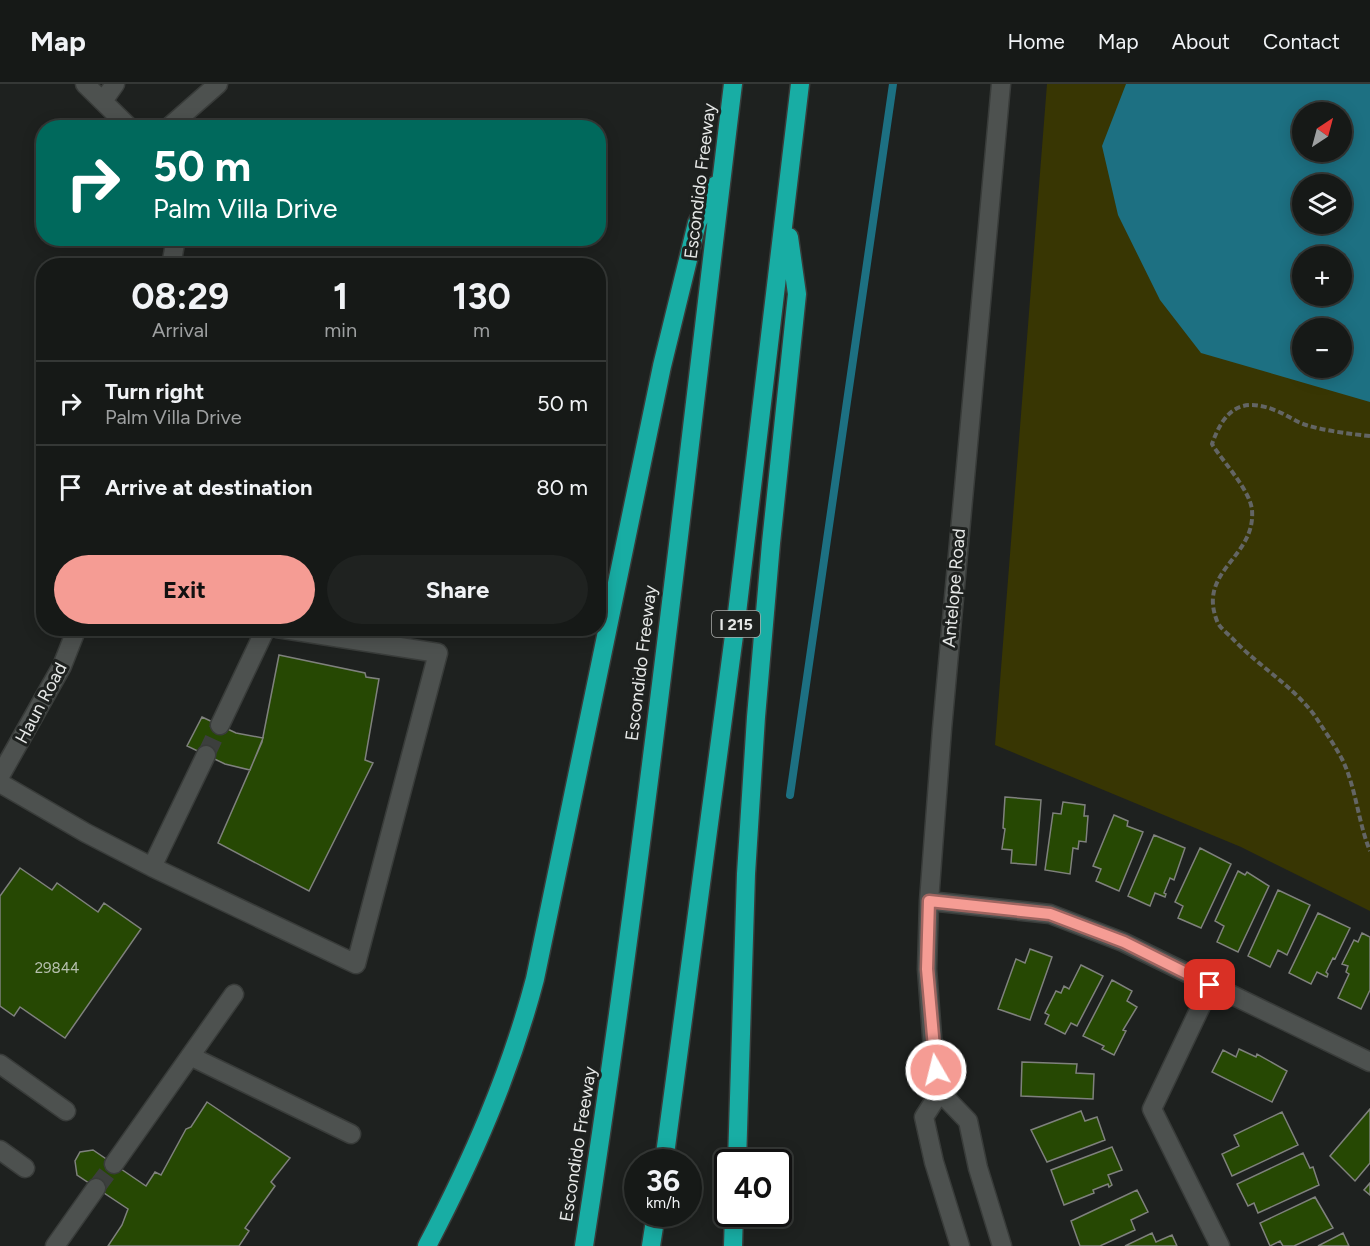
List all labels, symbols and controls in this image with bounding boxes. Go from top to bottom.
text: Map [30,24,86,58]
text: Home [1008,29,1065,54]
text: Map [1098,29,1139,54]
text: About [1172,29,1230,54]
text: Contact [1263,29,1340,54]
street label: Escondido Freeway [680,101,721,260]
north arrow [1292,102,1352,162]
map controls [1292,102,1352,378]
text: 50 m [153,141,251,192]
icon: right [54,144,132,222]
button: layers [1292,174,1352,234]
text: Palm Villa Drive [153,192,337,225]
button: + [1292,246,1352,306]
text: 08:29 [131,275,229,318]
text: 1 [333,275,348,318]
text: 130 [452,275,511,318]
text: Arrival [152,318,208,342]
text: min [324,318,357,342]
text: m [473,318,490,342]
button: − [1292,318,1352,378]
text: Turn right [105,378,204,405]
icon: right [54,387,87,420]
text: 50 m [537,390,588,417]
text: Palm Villa Drive [105,405,242,429]
icon: arrive [54,471,87,504]
text: Arrive at destination [105,474,313,501]
text: 80 m [536,474,588,501]
street label: Antelope Road [938,527,970,649]
button: Exit [54,555,315,624]
button: Share [327,555,588,624]
street label: Escondido Freeway [621,583,662,742]
road number: I 215 [712,611,760,637]
street label: Haun Road [10,659,72,747]
house number: 29844 [35,959,79,977]
pin [1184,959,1235,1010]
icon: arrive [1193,968,1226,1001]
position arrow [904,1038,968,1102]
street label: Escondido Freeway [555,1064,601,1223]
speed limit sign: 40 [714,1149,792,1227]
text: 36 [646,1162,680,1199]
text: km/h [646,1194,680,1212]

